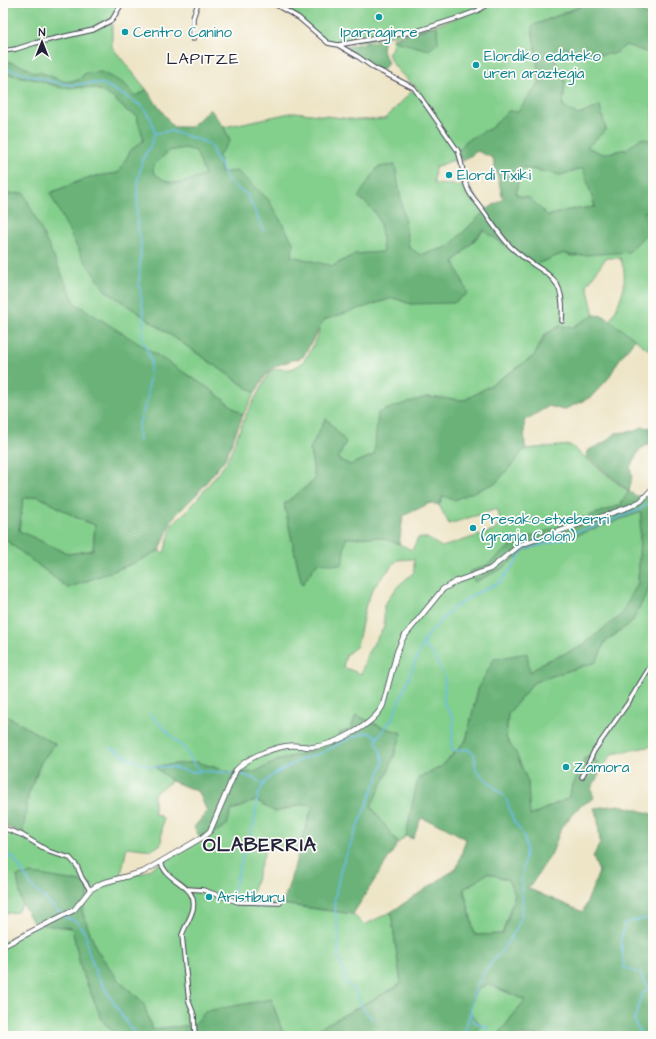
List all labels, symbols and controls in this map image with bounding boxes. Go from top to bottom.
marker: Iparragirre [374,12,384,22]
north arrow [22,22,62,62]
place label: Centro Canino [133,22,233,43]
place label: Iparragirre [340,22,418,44]
text: N [39,25,46,40]
marker: Centro Canino [120,27,130,37]
place label: Elordiko edateko uren araztegia [484,46,601,85]
district label: LAPITZE [167,48,239,70]
marker: Elordiko edateko uren araztegia [471,60,481,70]
place label: Elordi Txiki [457,165,532,186]
marker: Elordi Txiki [444,170,454,180]
place label: Presako-etxeberri (granja Colon) [481,509,610,548]
marker: Presako-etxeberri (granja Colon) [468,523,478,533]
place label: Zamora [574,757,630,778]
marker: Zamora [561,762,571,772]
district label: OLABERRIA [203,832,317,859]
place label: Aristiburu [217,887,285,908]
marker: Aristiburu [204,892,214,902]

